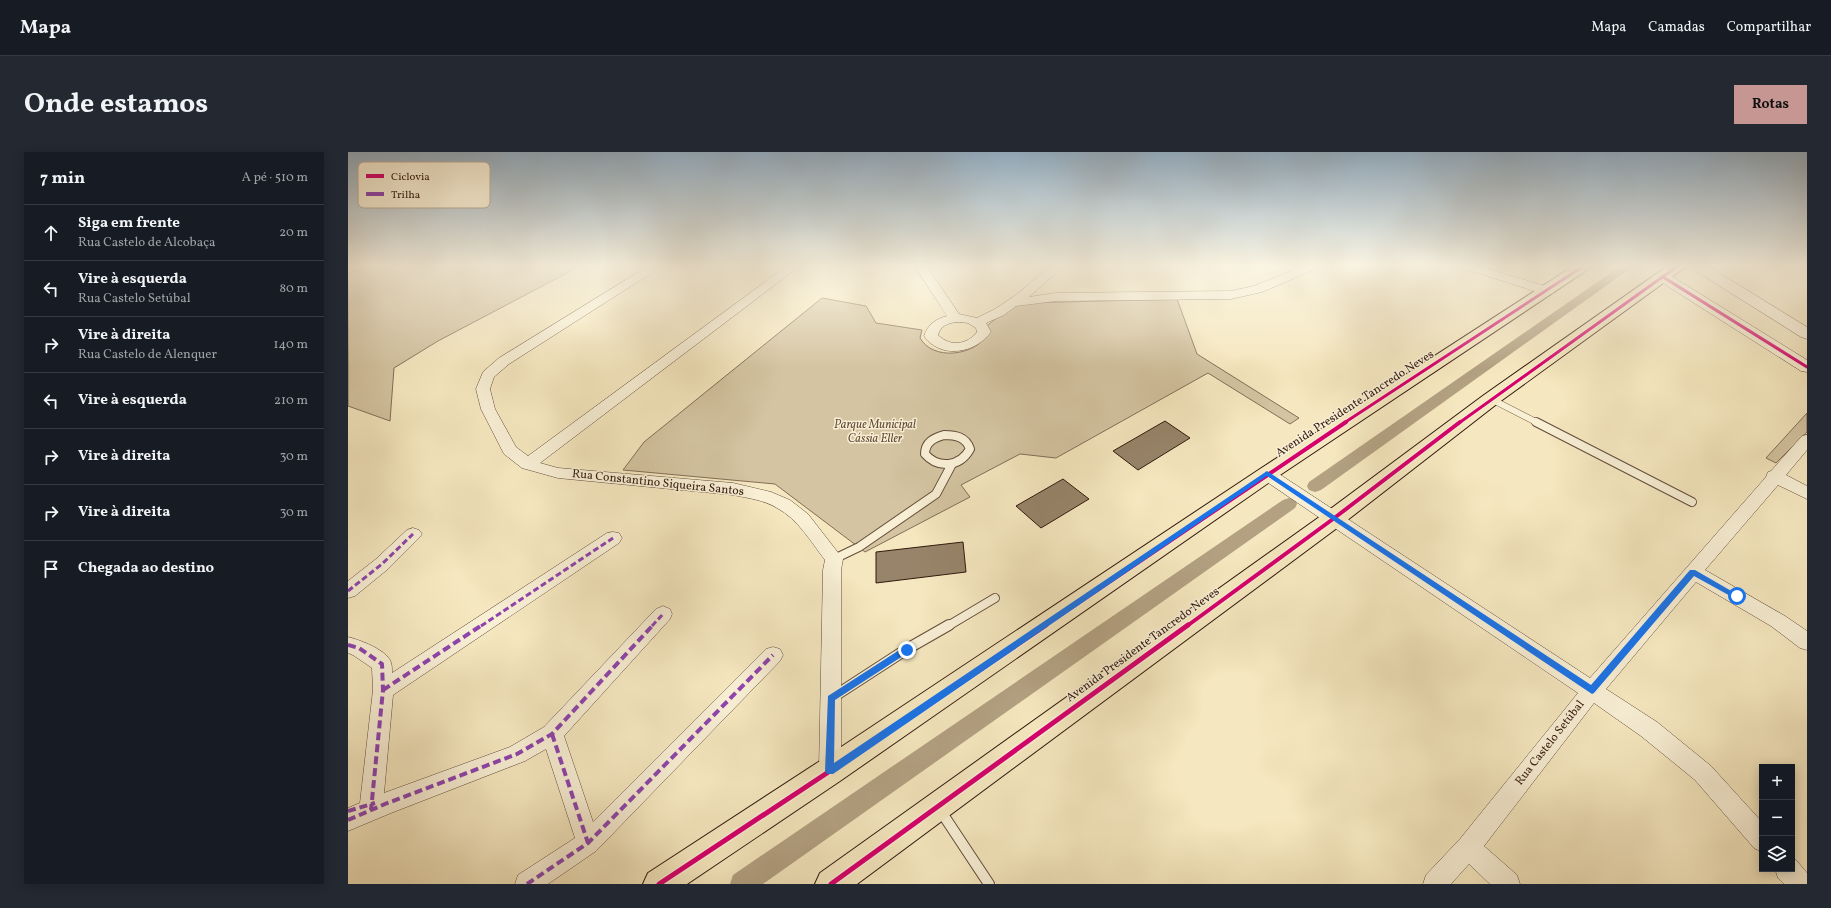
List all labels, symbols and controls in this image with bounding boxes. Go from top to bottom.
text: Mapa [20,15,71,41]
text: Mapa [1591,18,1626,37]
text: Camadas [1648,18,1705,37]
text: Compartilhar [1727,18,1811,37]
text: Onde estamos [24,85,208,124]
button: Rotas [1734,85,1807,124]
legend [358,162,490,208]
text: 7 min [40,167,85,190]
text: A pé · 510 m [242,169,308,187]
text: Ciclovia [391,170,430,185]
text: Trilha [391,188,421,203]
text: Siga em frente [78,213,180,234]
icon: ahead [40,222,62,244]
text: 20 m [279,224,308,242]
text: Rua Castelo de Alcobaça [78,234,215,252]
text: Vire à esquerda [78,269,187,290]
icon: left [40,278,62,300]
text: 80 m [279,280,308,298]
text: Rua Castelo Setúbal [78,290,191,308]
text: Vire à direita [78,325,170,346]
icon: right [40,334,62,356]
text: 140 m [274,336,308,354]
text: Rua Castelo de Alenquer [78,346,217,364]
street label: Avenida Presidente Tancredo Neves [1273,347,1437,461]
icon: left [40,390,62,412]
text: Vire à esquerda [78,390,187,411]
text: 210 m [274,392,308,410]
park label: Parque Municipal Cássia Eller [834,417,916,447]
icon: right [40,446,62,468]
text: Vire à direita [78,446,170,467]
text: 30 m [280,448,308,466]
street label: Rua Constantino Siqueira Santos [571,466,745,500]
icon: right [40,502,62,524]
text: Vire à direita [78,502,170,523]
text: 30 m [280,504,308,522]
icon: arrive [40,558,62,580]
text: Chegada ao destino [78,558,214,579]
street label: Avenida Presidente Tancredo Neves [1063,584,1223,706]
route start [1728,587,1746,605]
route end [898,641,916,659]
street label: Rua Castelo Setúbal [1512,697,1589,789]
map controls [1759,764,1795,872]
button: + [1759,764,1795,800]
button: − [1759,800,1795,836]
button: layers [1759,836,1795,872]

